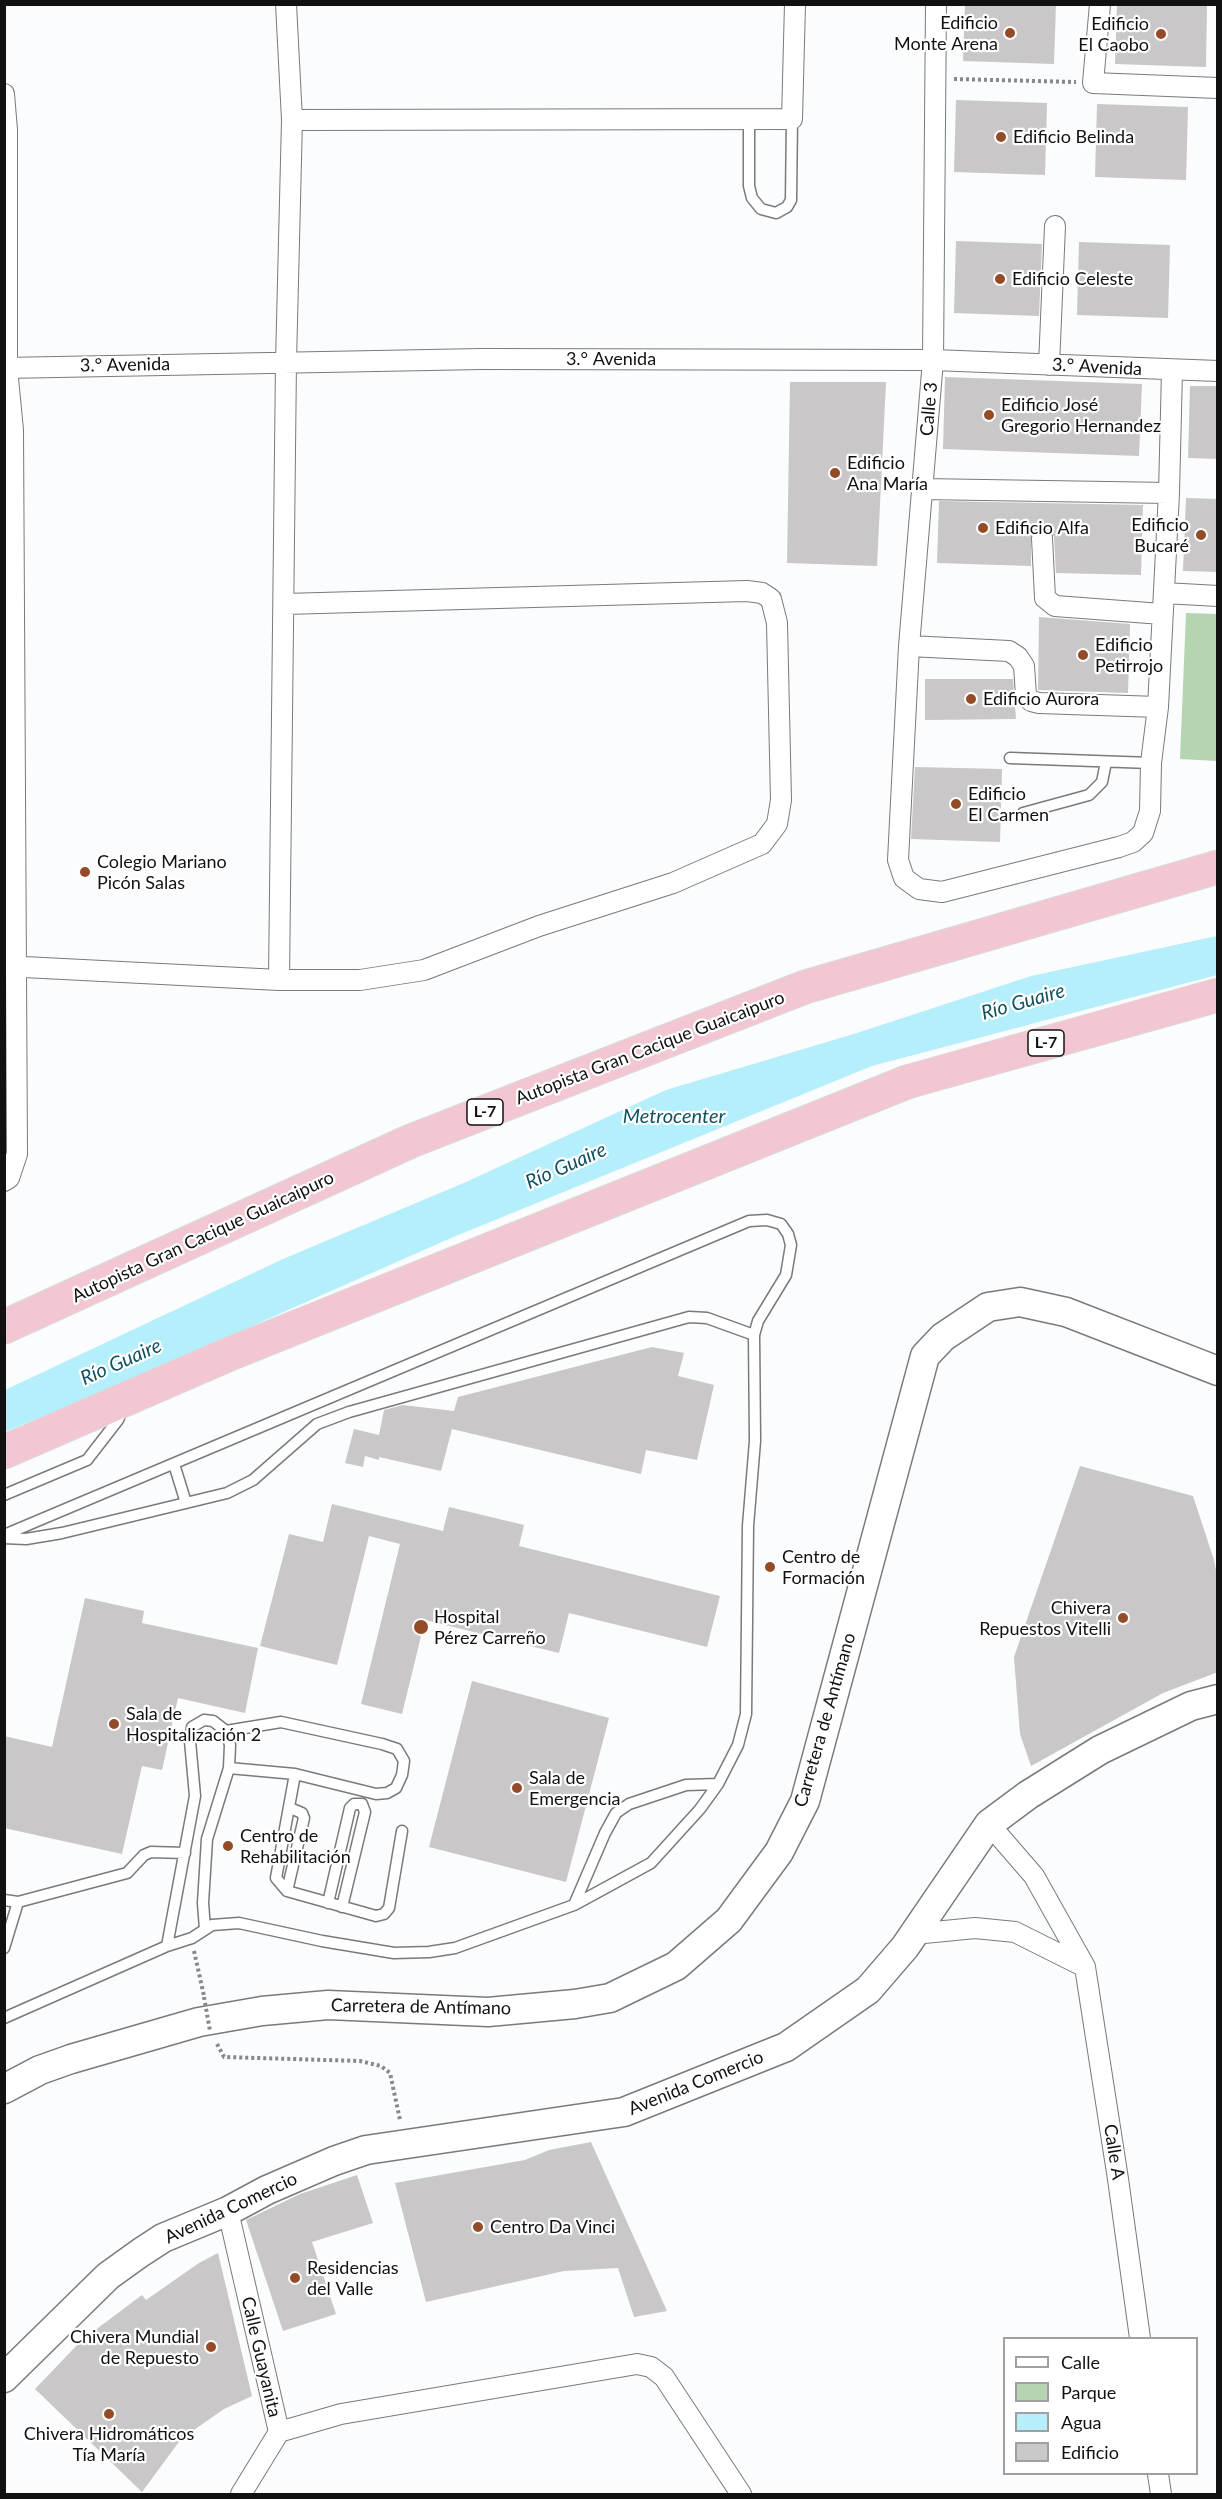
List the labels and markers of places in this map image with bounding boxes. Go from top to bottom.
place label: Edificio Monte Arena [894,12,998,54]
place label: Edificio El Caobo [1078,13,1149,56]
marker: Edificio Monte Arena [1003,26,1017,40]
marker: Edificio El Caobo [1154,27,1168,41]
place label: Edificio Belinda [1013,126,1134,148]
marker: Edificio Belinda [994,130,1008,144]
place label: Edificio Celeste [1012,268,1133,290]
marker: Edificio Celeste [993,272,1007,286]
place label: Edificio José Gregorio Hernandez [1001,394,1161,436]
marker: Edificio José Gregorio Hernandez [982,408,996,422]
place label: Edificio Ana María [847,452,928,494]
marker: Edificio Ana María [828,466,842,480]
place label: Edificio Bucaré [1131,514,1189,556]
place label: Edificio Alfa [995,517,1089,539]
marker: Edificio Alfa [976,521,990,535]
marker: Edificio Bucaré [1194,528,1208,542]
place label: Edificio Petirrojo [1095,634,1163,676]
marker: Edificio Petirrojo [1076,648,1090,662]
place label: Edificio Aurora [983,688,1099,710]
marker: Edificio Aurora [964,692,978,706]
place label: Edificio El Carmen [968,783,1049,826]
marker: Edificio El Carmen [949,797,963,811]
place label: Colegio Mariano Picón Salas [97,851,227,894]
marker: Colegio Mariano Picón Salas [78,865,92,879]
place label: Centro de Formación [782,1546,865,1588]
marker: Centro de Formación [763,1560,777,1574]
place label: Chivera Repuestos Vitelli [979,1597,1111,1640]
place label: Hospital Pérez Carreño [434,1606,546,1648]
marker: Chivera Repuestos Vitelli [1116,1611,1130,1625]
marker: Hospital Pérez Carreño [412,1618,430,1636]
place label: Sala de Hospitalización 2 [126,1703,261,1746]
marker: Sala de Hospitalización 2 [107,1717,121,1731]
place label: Sala de Emergencia [529,1767,620,1810]
marker: Sala de Emergencia [510,1781,524,1795]
place label: Centro de Rehabilitación [240,1825,351,1868]
marker: Centro de Rehabilitación [221,1839,235,1853]
place label: Centro Da Vinci [490,2216,615,2238]
marker: Centro Da Vinci [471,2220,485,2234]
place label: Residencias del Valle [307,2257,399,2300]
marker: Residencias del Valle [288,2271,302,2285]
place label: Chivera Mundial de Repuesto [70,2326,199,2368]
marker: Chivera Mundial de Repuesto [204,2340,218,2354]
marker: Chivera Hidromáticos Tía María [102,2407,116,2421]
place label: Chivera Hidromáticos Tía María [24,2423,194,2466]

